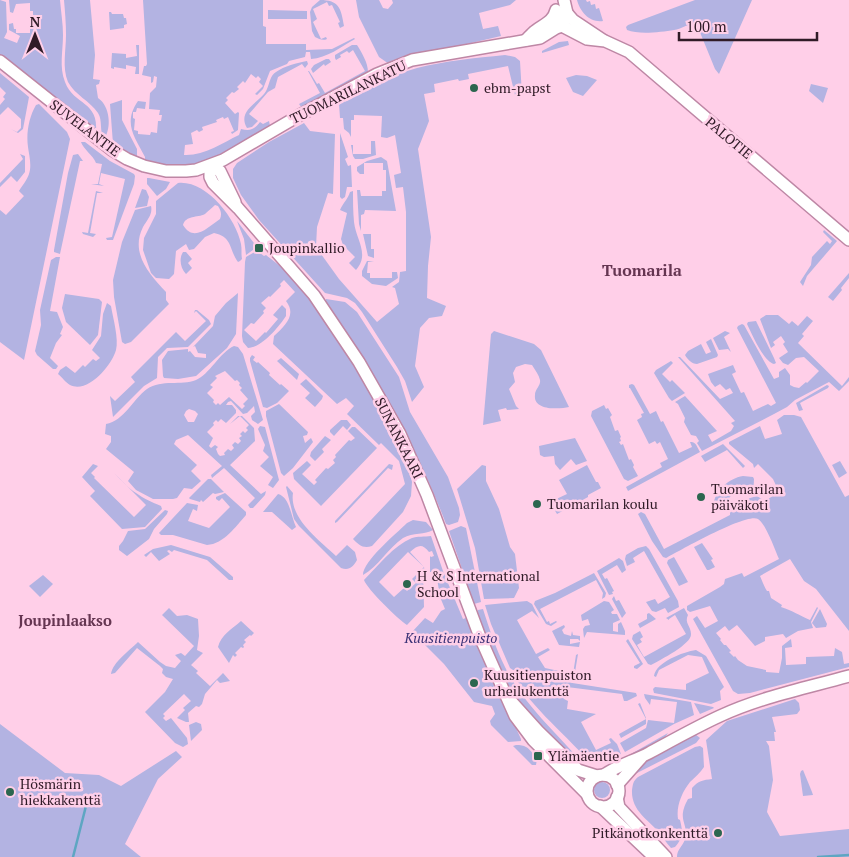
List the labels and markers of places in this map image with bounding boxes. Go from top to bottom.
place label: ebm-papst [484,78,552,97]
marker: ebm-papst [468,82,480,94]
place label: Joupinkallio [269,238,345,257]
marker: Joupinkallio [253,242,265,254]
place label: Tuomarilan päiväkoti [711,479,784,514]
marker: Tuomarilan päiväkoti [695,491,707,503]
place label: Tuomarilan koulu [547,494,658,513]
marker: Tuomarilan koulu [531,498,543,510]
place label: H & S International School [417,566,540,601]
marker: H & S International School [401,578,413,590]
place label: Kuusitienpuiston urheilukenttä [484,665,592,700]
marker: Kuusitienpuiston urheilukenttä [468,677,480,689]
place label: Ylämäentie [548,746,619,765]
marker: Ylämäentie [532,750,544,762]
place label: Hösmärin hiekkakenttä [20,774,101,809]
marker: Hösmärin hiekkakenttä [4,786,16,798]
place label: Pitkänotkonkenttä [592,823,708,842]
marker: Pitkänotkonkenttä [712,827,724,839]

